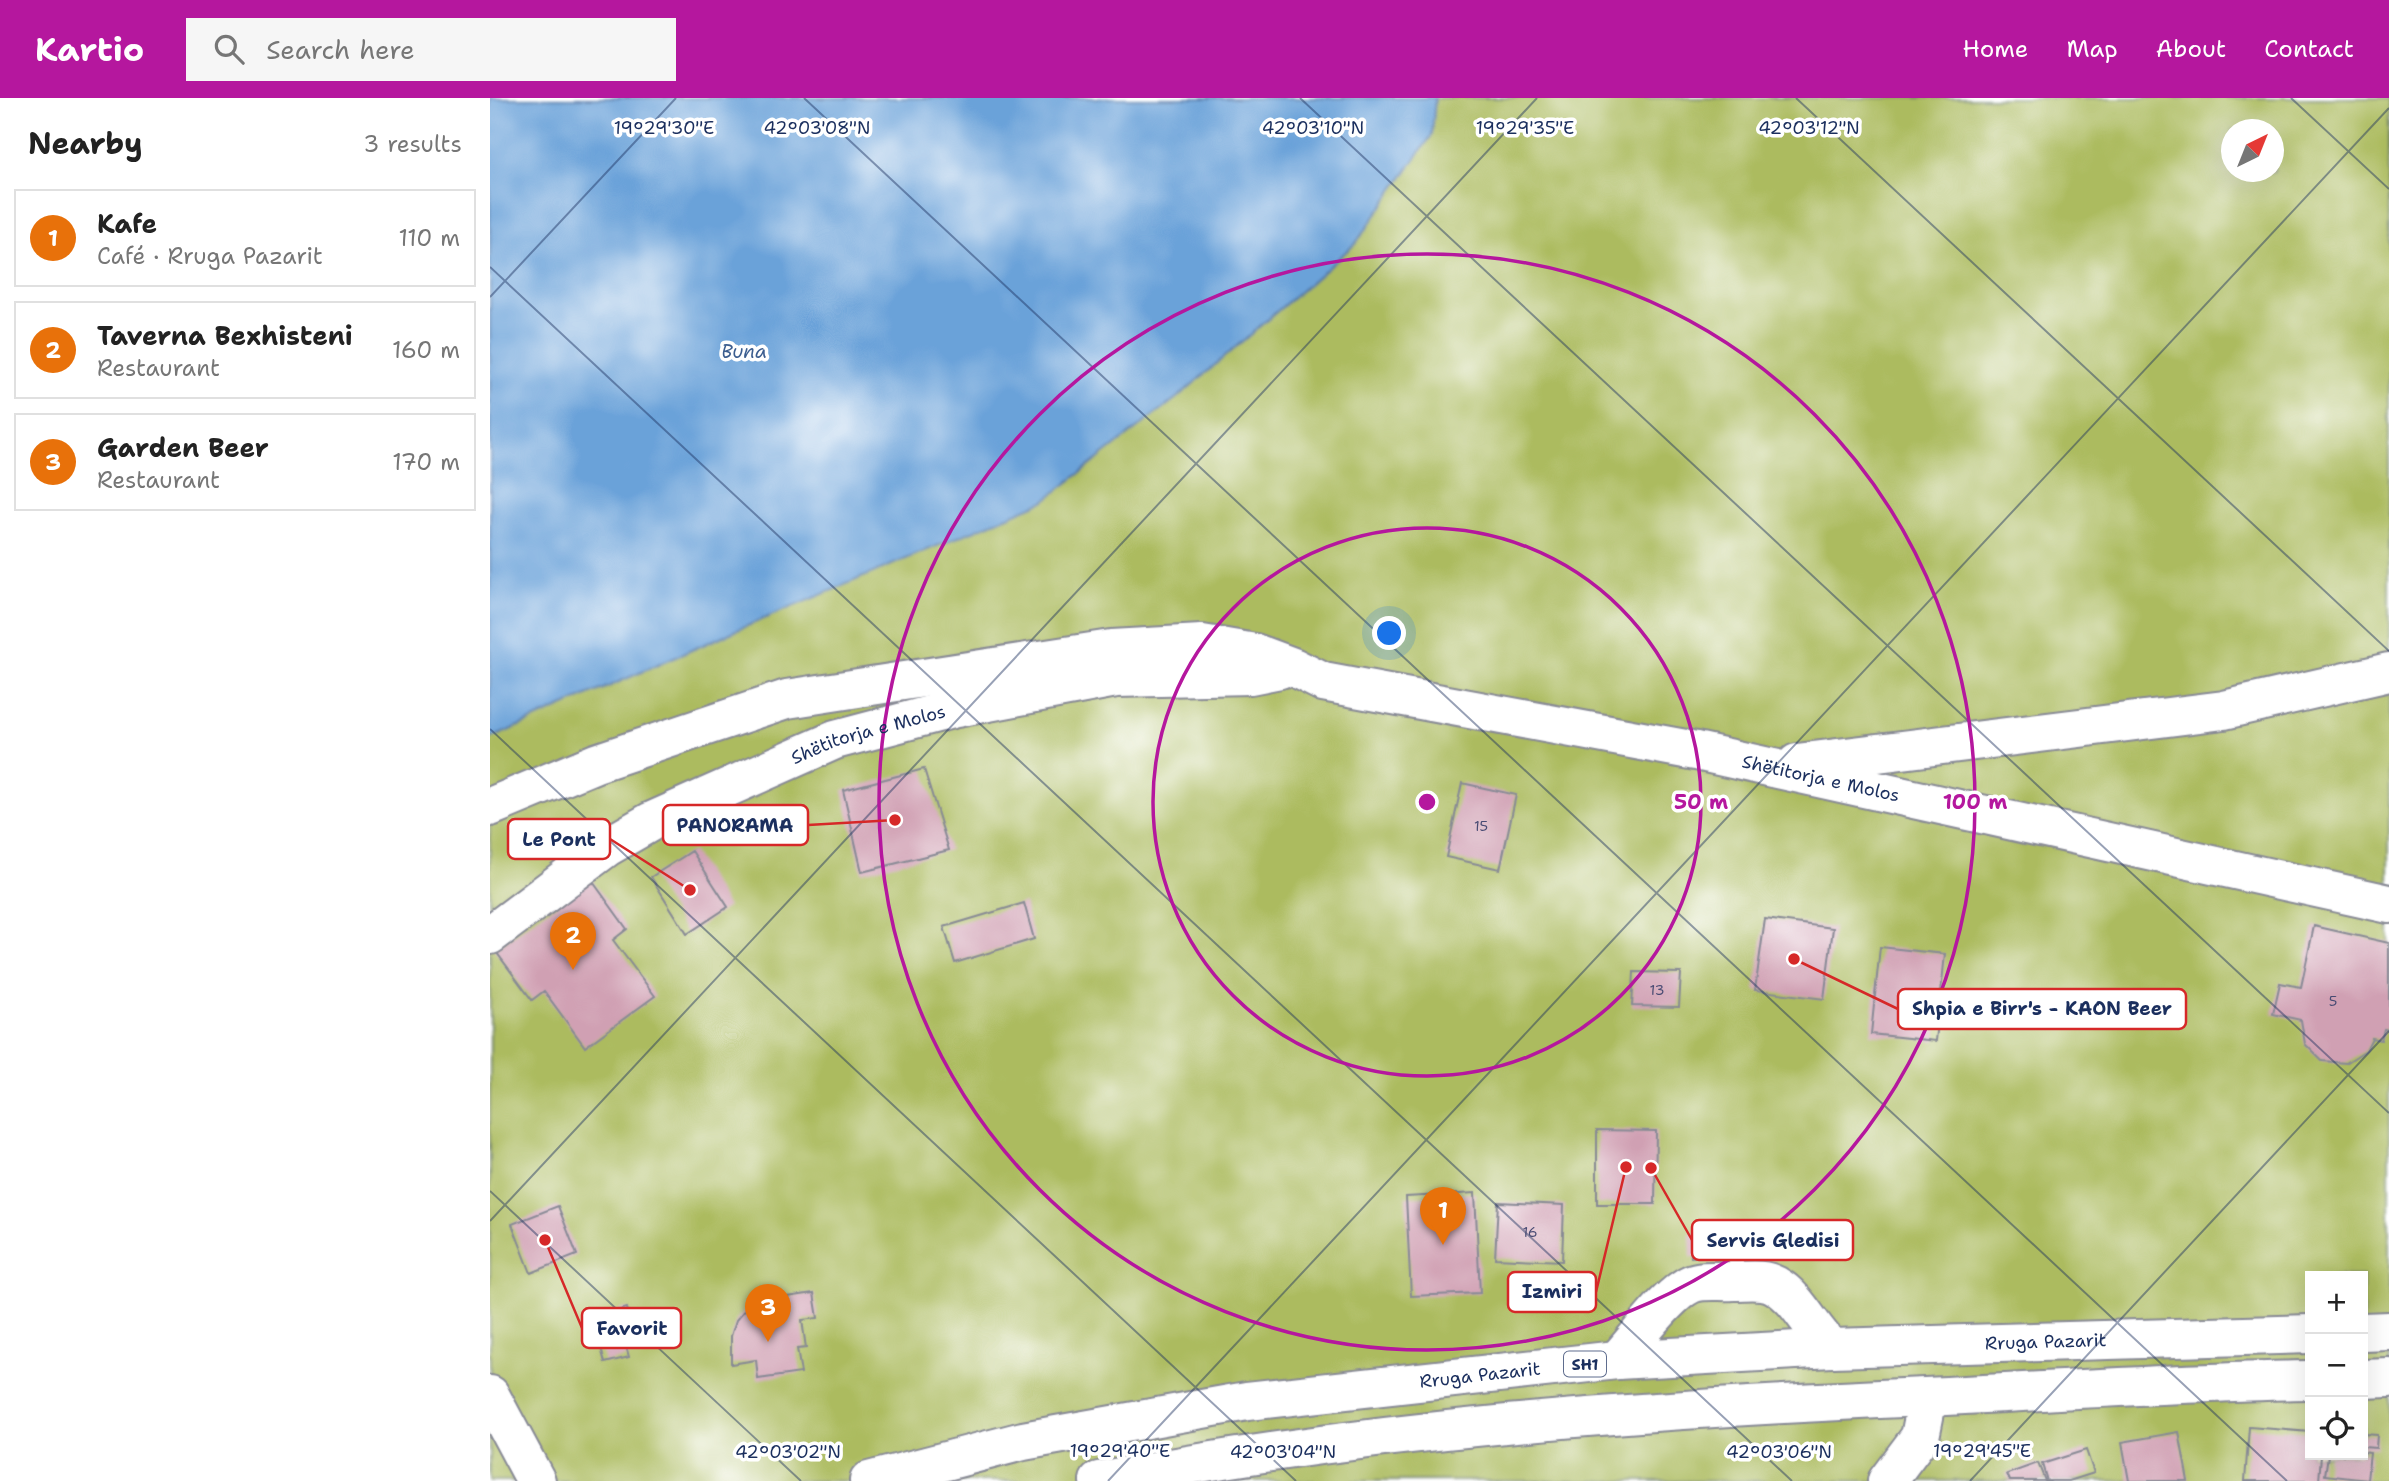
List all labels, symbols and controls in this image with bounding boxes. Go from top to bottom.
search box [186,18,676,81]
text: Kartio [35,27,144,72]
icon: search [210,30,248,68]
text: Search here [266,32,415,67]
text: Home [1962,33,2028,65]
text: Map [2066,33,2118,65]
text: About [2156,33,2226,65]
text: Contact [2264,33,2354,65]
text: 19°29'30"E [614,116,714,140]
text: 42°03'08"N [764,116,870,140]
text: 42°03'10"N [1262,116,1364,140]
text: 19°29'35"E [1476,116,1574,140]
text: 42°03'12"N [1758,116,1860,140]
north arrow [2221,119,2284,182]
text: Nearby [28,123,143,164]
text: 3 results [363,129,462,159]
text: Kafe [97,206,157,241]
text: 1 [48,223,58,253]
text: 110 m [398,223,460,253]
text: Café · Rruga Pazarit [97,241,323,271]
text: Taverna Bexhisteni [97,318,353,353]
text: 2 [45,335,61,365]
text: 160 m [392,335,460,365]
water label: Buna [721,339,767,364]
text: Restaurant [97,353,220,383]
text: Garden Beer [97,430,269,465]
text: 3 [45,447,61,477]
text: 170 m [392,447,460,477]
text: Restaurant [97,465,220,495]
your location [1372,616,1406,650]
street label: Shëtitorja e Molos [787,699,948,770]
street label: Shëtitorja e Molos [1740,749,1902,808]
text: 50 m [1674,788,1728,816]
text: 100 m [1943,788,2007,816]
centre of rings [1415,790,1439,814]
callout: PANORAMA [663,805,808,845]
text: PANORAMA [677,813,793,838]
house number: 15 [1474,817,1488,835]
callout: Le Pont [508,819,610,859]
text: Le Pont [522,827,596,852]
pin: 2 [550,912,596,970]
house number: 13 [1650,981,1664,999]
callout: Shpia e Birr's - KAON Beer [1898,989,2186,1029]
house number: 5 [2329,992,2337,1010]
text: Shpia e Birr's - KAON Beer [1912,996,2172,1021]
pin: 1 [1420,1187,1466,1245]
callout: Servis Gledisi [1692,1220,1853,1260]
house number: 16 [1522,1223,1538,1241]
text: Servis Gledisi [1706,1228,1840,1253]
map controls [2305,1271,2368,1460]
button: + [2305,1271,2368,1334]
callout: Izmiri [1508,1272,1596,1312]
text: Izmiri [1522,1279,1582,1304]
pin: 3 [745,1284,791,1342]
callout: Favorit [582,1308,681,1348]
text: Favorit [596,1316,668,1341]
street label: Rruga Pazarit [1985,1328,2107,1356]
button: − [2305,1334,2368,1397]
road number: SH1 [1564,1352,1606,1376]
street label: Rruga Pazarit [1418,1357,1542,1394]
button: locate [2305,1397,2368,1460]
text: 19°29'40"E [1070,1439,1170,1463]
text: 19°29'45"E [1933,1439,2031,1463]
text: 42°03'02"N [735,1440,841,1464]
text: 42°03'04"N [1230,1440,1336,1464]
text: 42°03'06"N [1726,1440,1832,1464]

